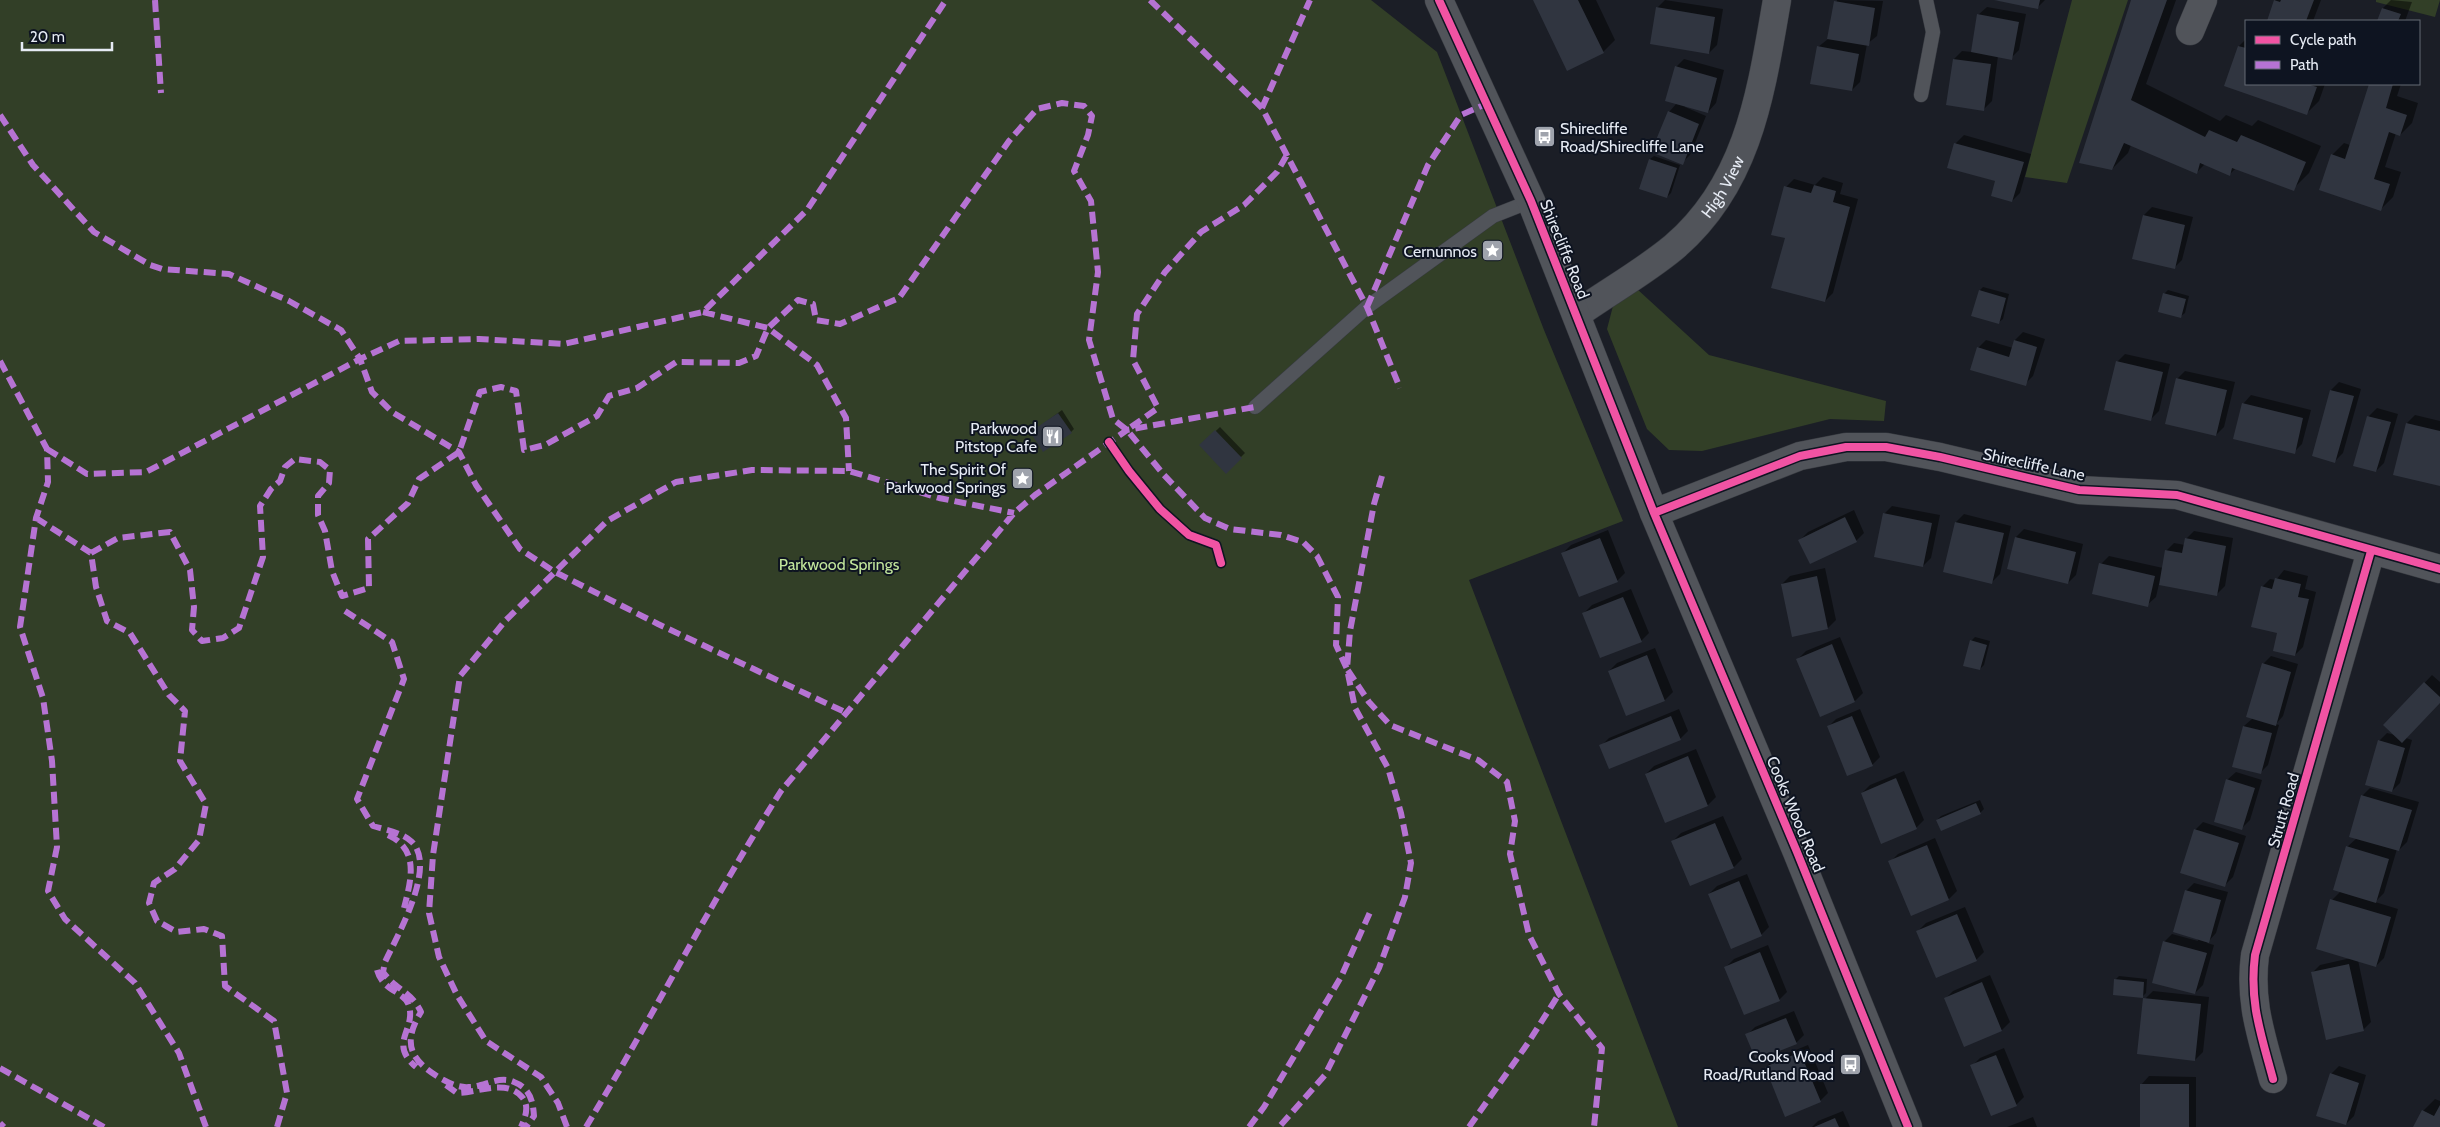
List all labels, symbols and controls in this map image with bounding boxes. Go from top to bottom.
scale bar [22,20,112,52]
legend [2245,20,2420,85]
text: 20 m [30,28,65,46]
text: Cycle path [2290,31,2356,49]
text: Path [2290,56,2319,74]
place label: Shirecliffe Road/Shirecliffe Lane [1560,119,1704,156]
bus stop icon: Shirecliffe Road/Shirecliffe Lane [1532,125,1556,149]
street label: High View [1697,153,1748,222]
street label: Shirecliffe Road [1536,197,1593,302]
place icon: Cernunnos [1481,239,1505,263]
place label: Cernunnos [1403,242,1477,261]
place label: Parkwood Pitstop Cafe [955,419,1037,456]
restaurant icon: Parkwood Pitstop Cafe [1041,425,1065,449]
street label: Shirecliffe Lane [1981,444,2087,485]
place label: The Spirit Of Parkwood Springs [885,460,1007,497]
place icon: The Spirit Of Parkwood Springs [1010,466,1034,490]
park label: Parkwood Springs [779,555,900,574]
street label: Cooks Wood Road [1763,753,1828,875]
street label: Strutt Road [2264,770,2303,850]
place label: Cooks Wood Road/Rutland Road [1703,1047,1834,1084]
bus stop icon: Cooks Wood Road/Rutland Road [1838,1053,1862,1077]

